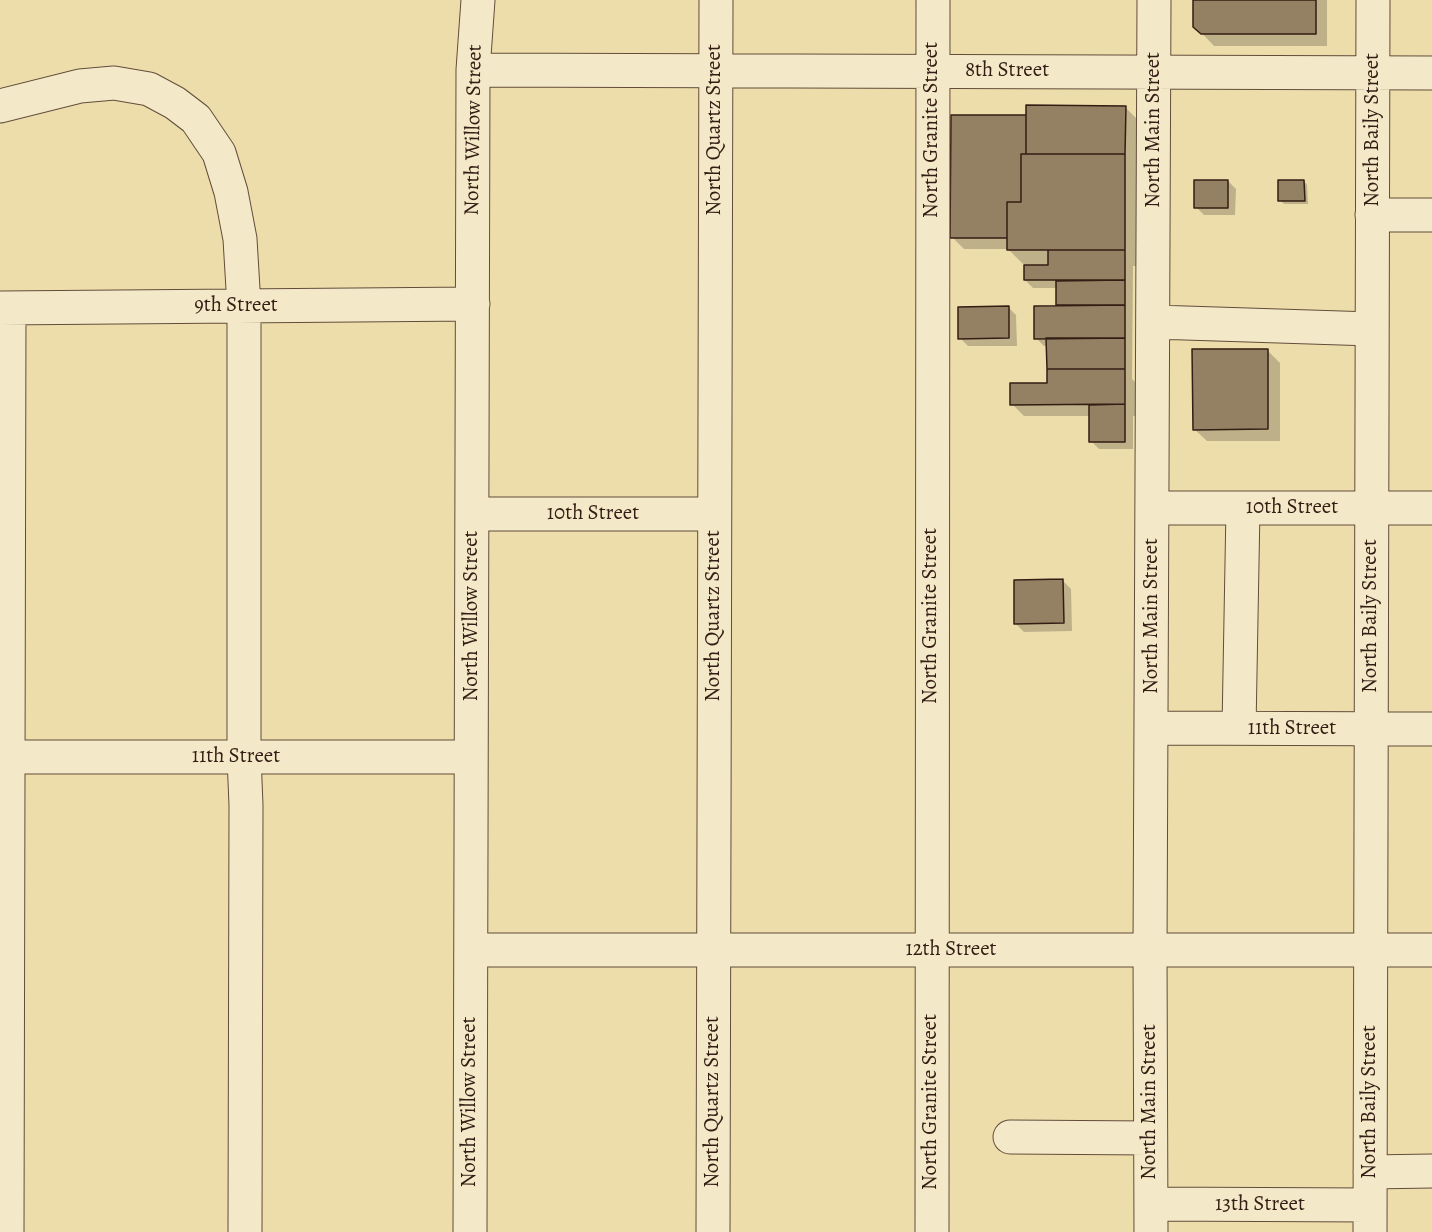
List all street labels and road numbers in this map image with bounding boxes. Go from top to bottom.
street label: North Granite Street [919,42,945,218]
street label: North Willow Street [460,44,488,216]
street label: North Quartz Street [702,44,728,216]
street label: North Main Street [1141,52,1167,208]
street label: North Baily Street [1360,53,1386,207]
street label: 8th Street [965,58,1049,84]
street label: 9th Street [194,293,278,319]
street label: 10th Street [1246,495,1338,521]
street label: 10th Street [547,501,639,527]
street label: North Granite Street [918,528,944,704]
street label: North Willow Street [459,530,485,702]
street label: North Quartz Street [701,530,727,702]
street label: North Main Street [1139,538,1165,694]
street label: North Baily Street [1358,539,1384,693]
street label: 11th Street [1248,716,1336,742]
street label: 11th Street [192,744,280,770]
street label: 12th Street [905,937,997,963]
street label: North Granite Street [918,1014,944,1190]
street label: North Willow Street [457,1016,483,1188]
street label: North Quartz Street [700,1016,726,1188]
street label: North Main Street [1137,1024,1163,1180]
street label: North Baily Street [1357,1025,1383,1179]
street label: 13th Street [1215,1192,1305,1218]

